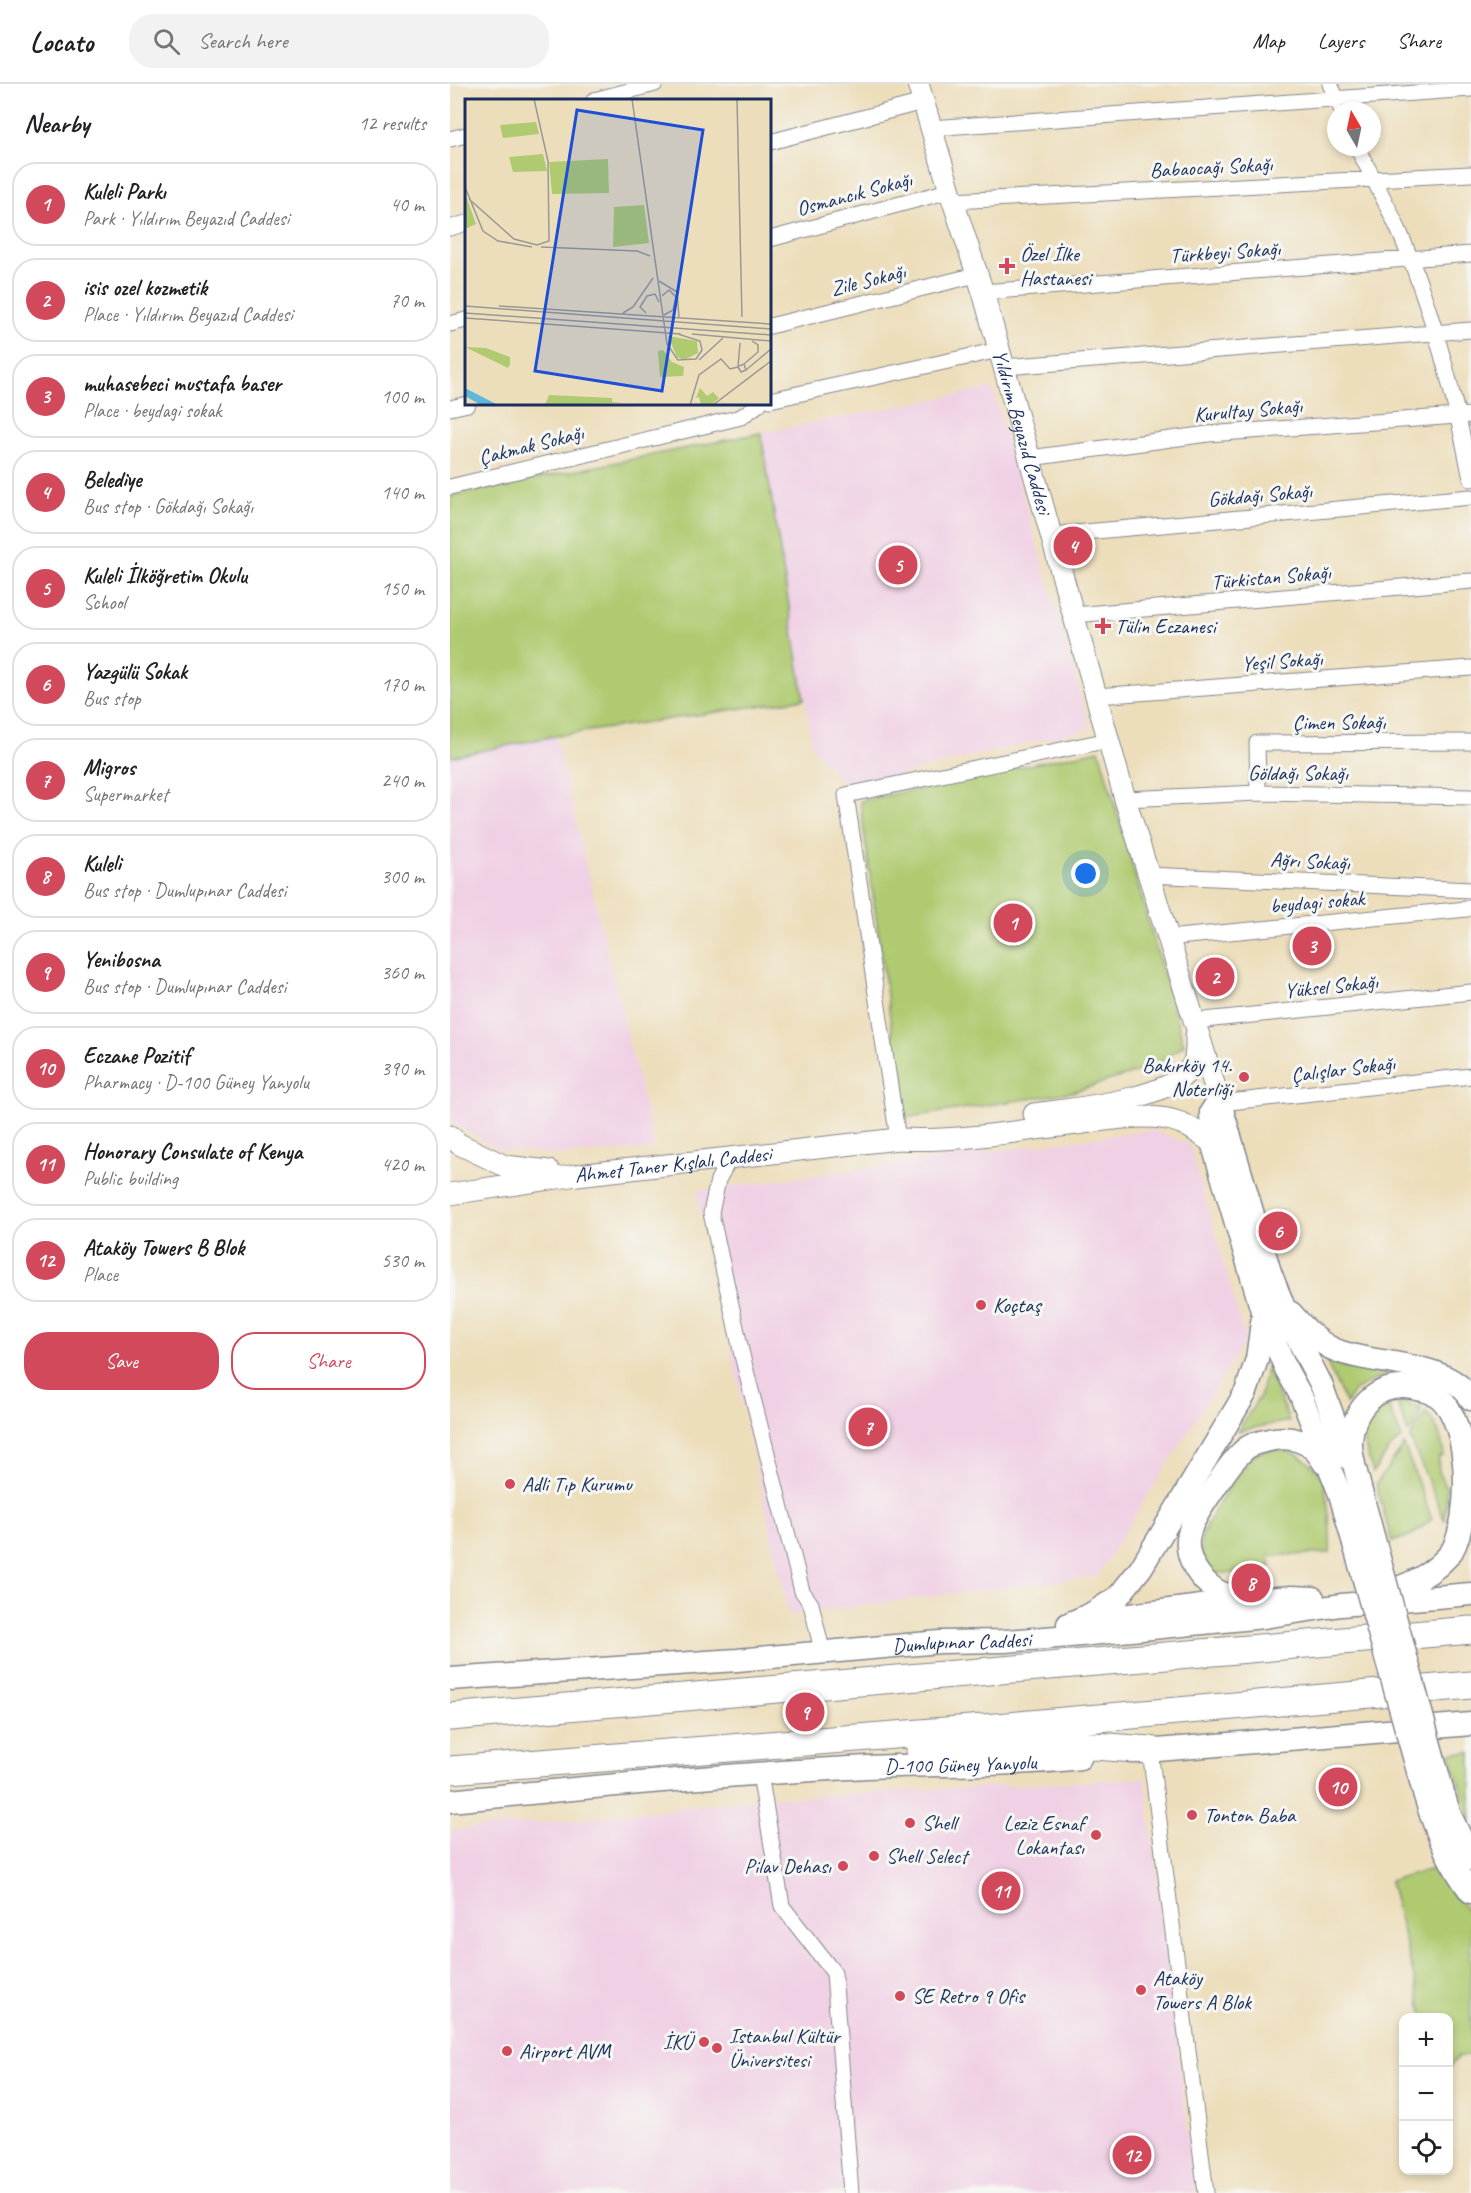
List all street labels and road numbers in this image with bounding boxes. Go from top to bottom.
street label: Babaocağı Sokağı [1149,151,1274,183]
street label: Osmancık Sokağı [794,166,916,222]
street label: Türkbeyi Sokağı [1169,235,1282,269]
street label: Zile Sokağı [828,258,909,302]
street label: Yıldırım Beyazıd Caddesi [987,347,1058,520]
street label: Kurultay Sokağı [1193,392,1304,428]
street label: Çakmak Sokağı [476,419,587,471]
street label: Gökdağı Sokağı [1207,477,1314,512]
street label: Türkistan Sokağı [1210,559,1333,595]
street label: Yeşil Sokağı [1241,645,1324,677]
street label: Çimen Sokağı [1292,709,1387,735]
street label: Göldağı Sokağı [1248,760,1349,786]
street label: Ağrı Sokağı [1270,846,1351,876]
street label: beydagi sokak [1269,885,1368,919]
street label: Yüksel Sokağı [1283,968,1380,1004]
street label: Çalışlar Sokağı [1290,1050,1398,1088]
street label: Ahmet Taner Kışlalı Caddesi [573,1140,776,1188]
street label: Dumlupınar Caddesi [891,1626,1035,1659]
street label: D-100 Güney Yanyolu [884,1749,1038,1779]

